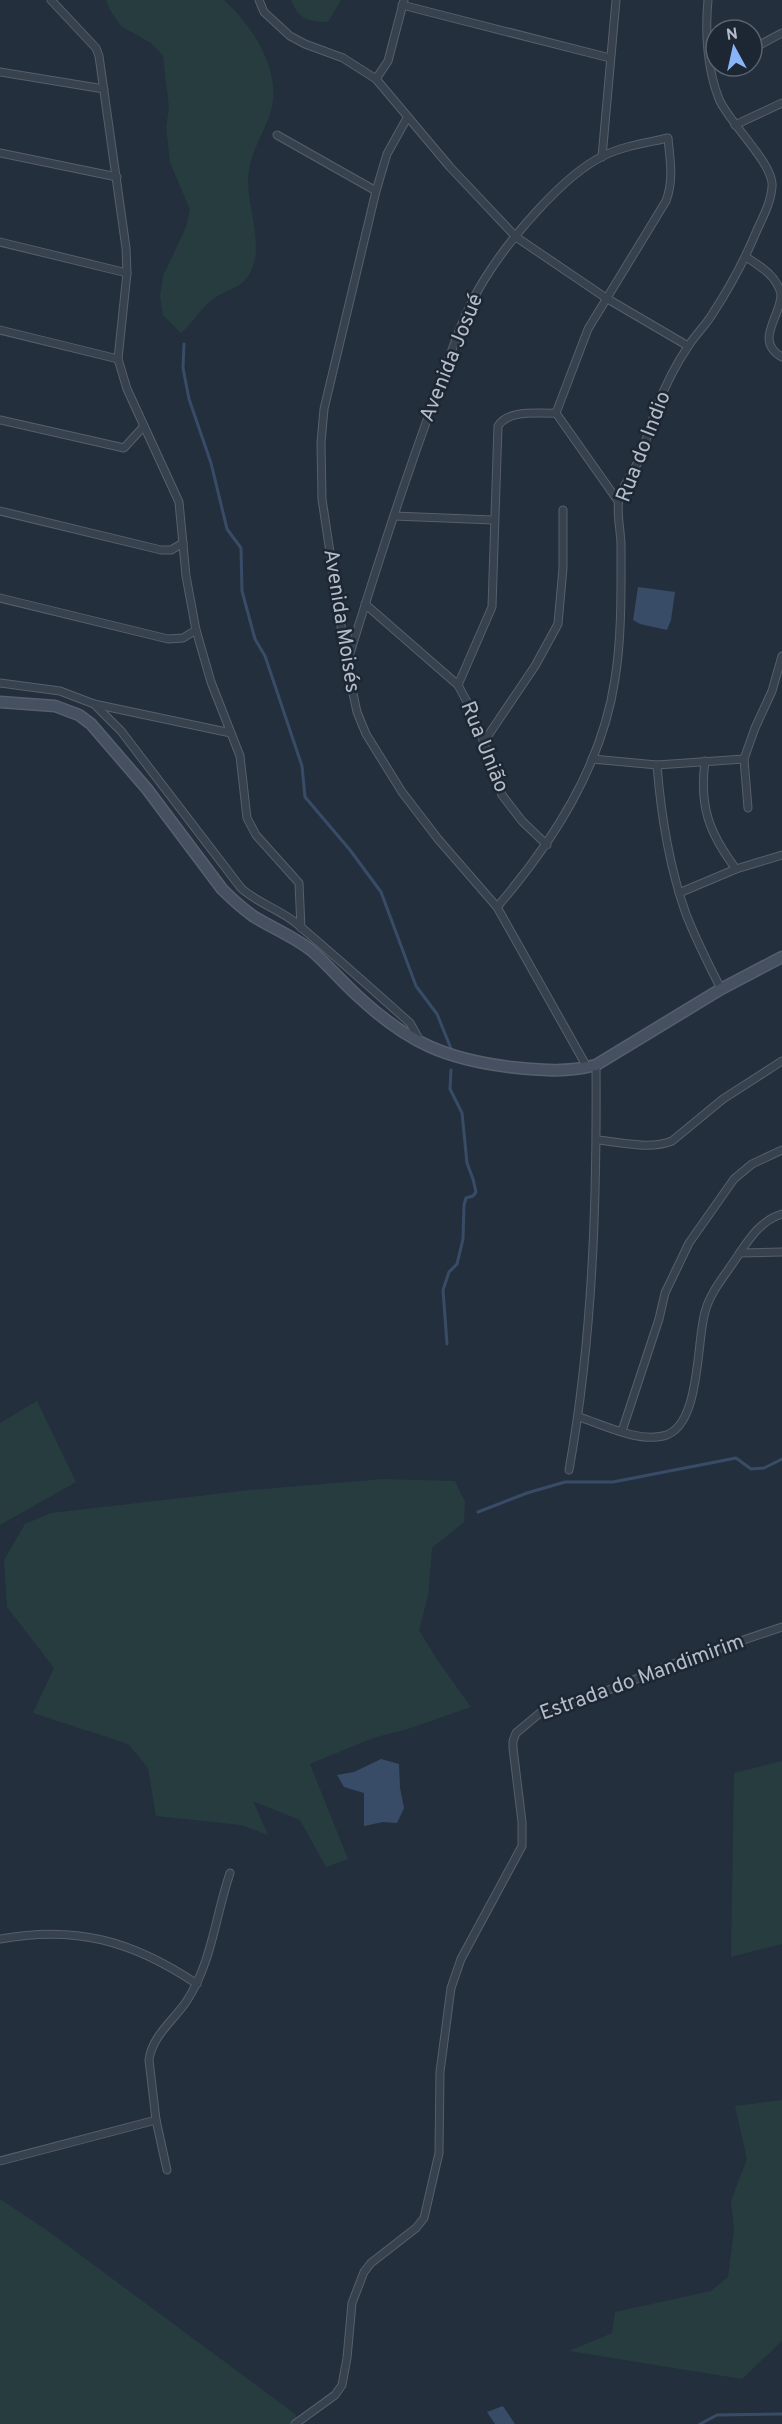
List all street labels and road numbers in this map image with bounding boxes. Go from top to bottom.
street label: Avenida Josué [414,290,490,426]
street label: Rua do Indio [610,388,678,506]
street label: Avenida Moisés [316,547,366,695]
street label: Rua União [454,697,514,797]
street label: Estrada do Mandimirim [536,1628,748,1728]

